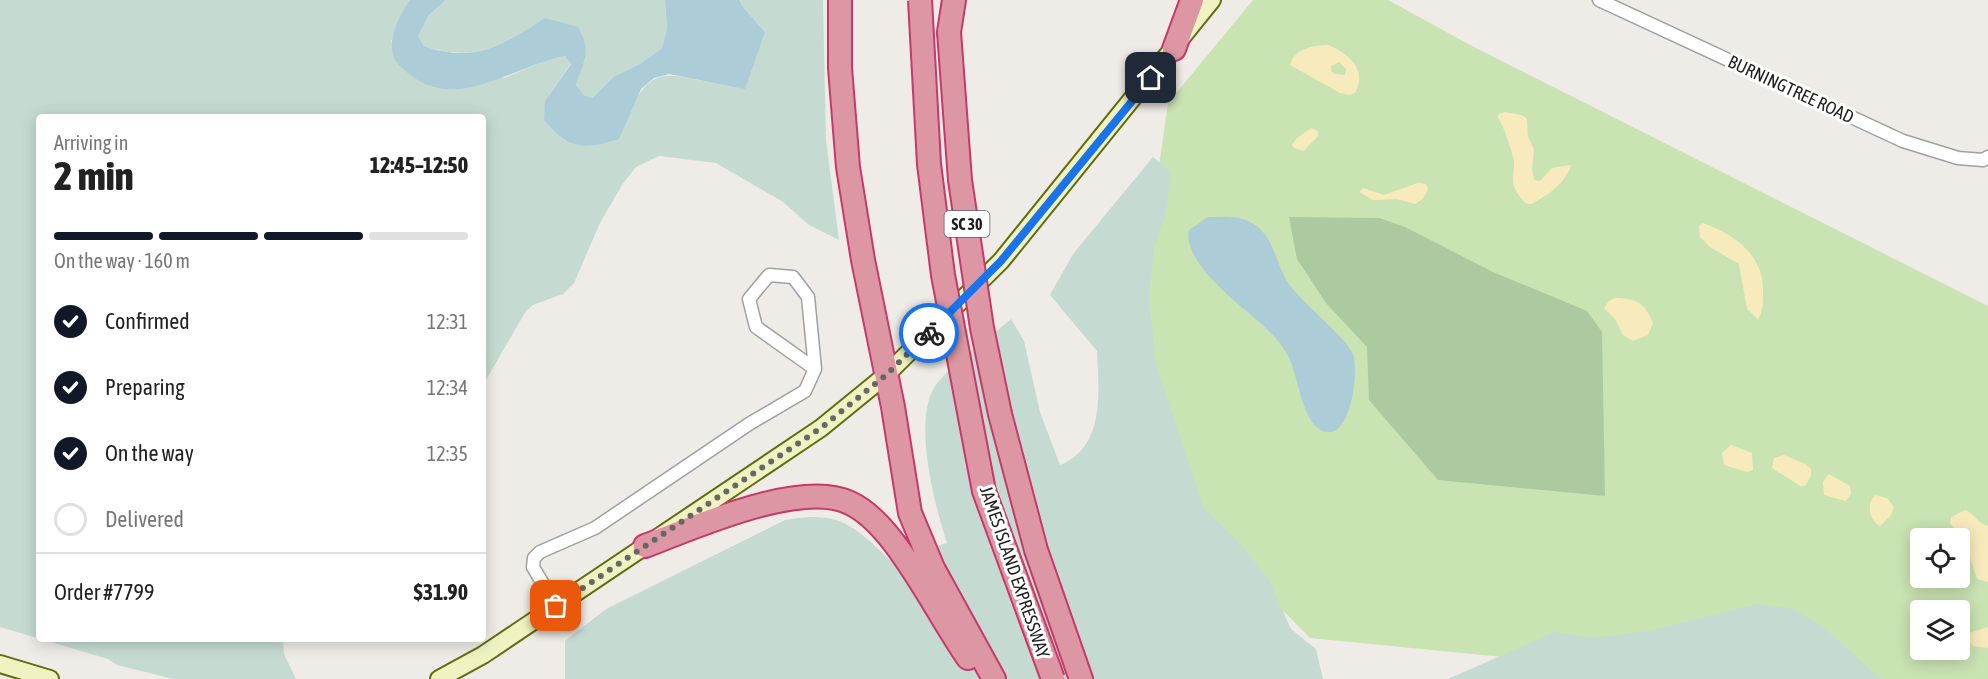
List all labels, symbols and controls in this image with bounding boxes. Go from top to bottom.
street label: BURNINGTREE ROAD [1725,51,1857,127]
pin [1125,52,1176,103]
icon: home [1134,61,1167,94]
text: Arriving in [54,131,128,154]
text: 12:45–12:50 [370,152,468,178]
text: 2 min [54,154,134,198]
road number: SC 30 [944,211,990,237]
text: On the way · 160 m [54,249,190,272]
courier [899,303,959,363]
icon: check [54,305,87,338]
text: Confirmed [105,308,190,334]
text: 12:31 [427,310,468,333]
icon: bike [913,317,946,350]
icon: check [54,371,87,404]
text: Preparing [105,374,185,400]
text: 12:34 [427,376,468,399]
icon: check [54,437,87,470]
text: On the way [105,440,194,466]
text: 12:35 [427,442,468,465]
street label: JAMES ISLAND EXPRESSWAY [976,483,1054,661]
text: Delivered [105,506,184,532]
map controls [1910,528,1970,660]
button: locate [1910,528,1970,588]
text: Order #7799 [54,579,154,605]
text: $31.90 [413,579,468,605]
pin [530,580,581,631]
icon: bag [539,589,572,622]
button: layers [1910,600,1970,660]

